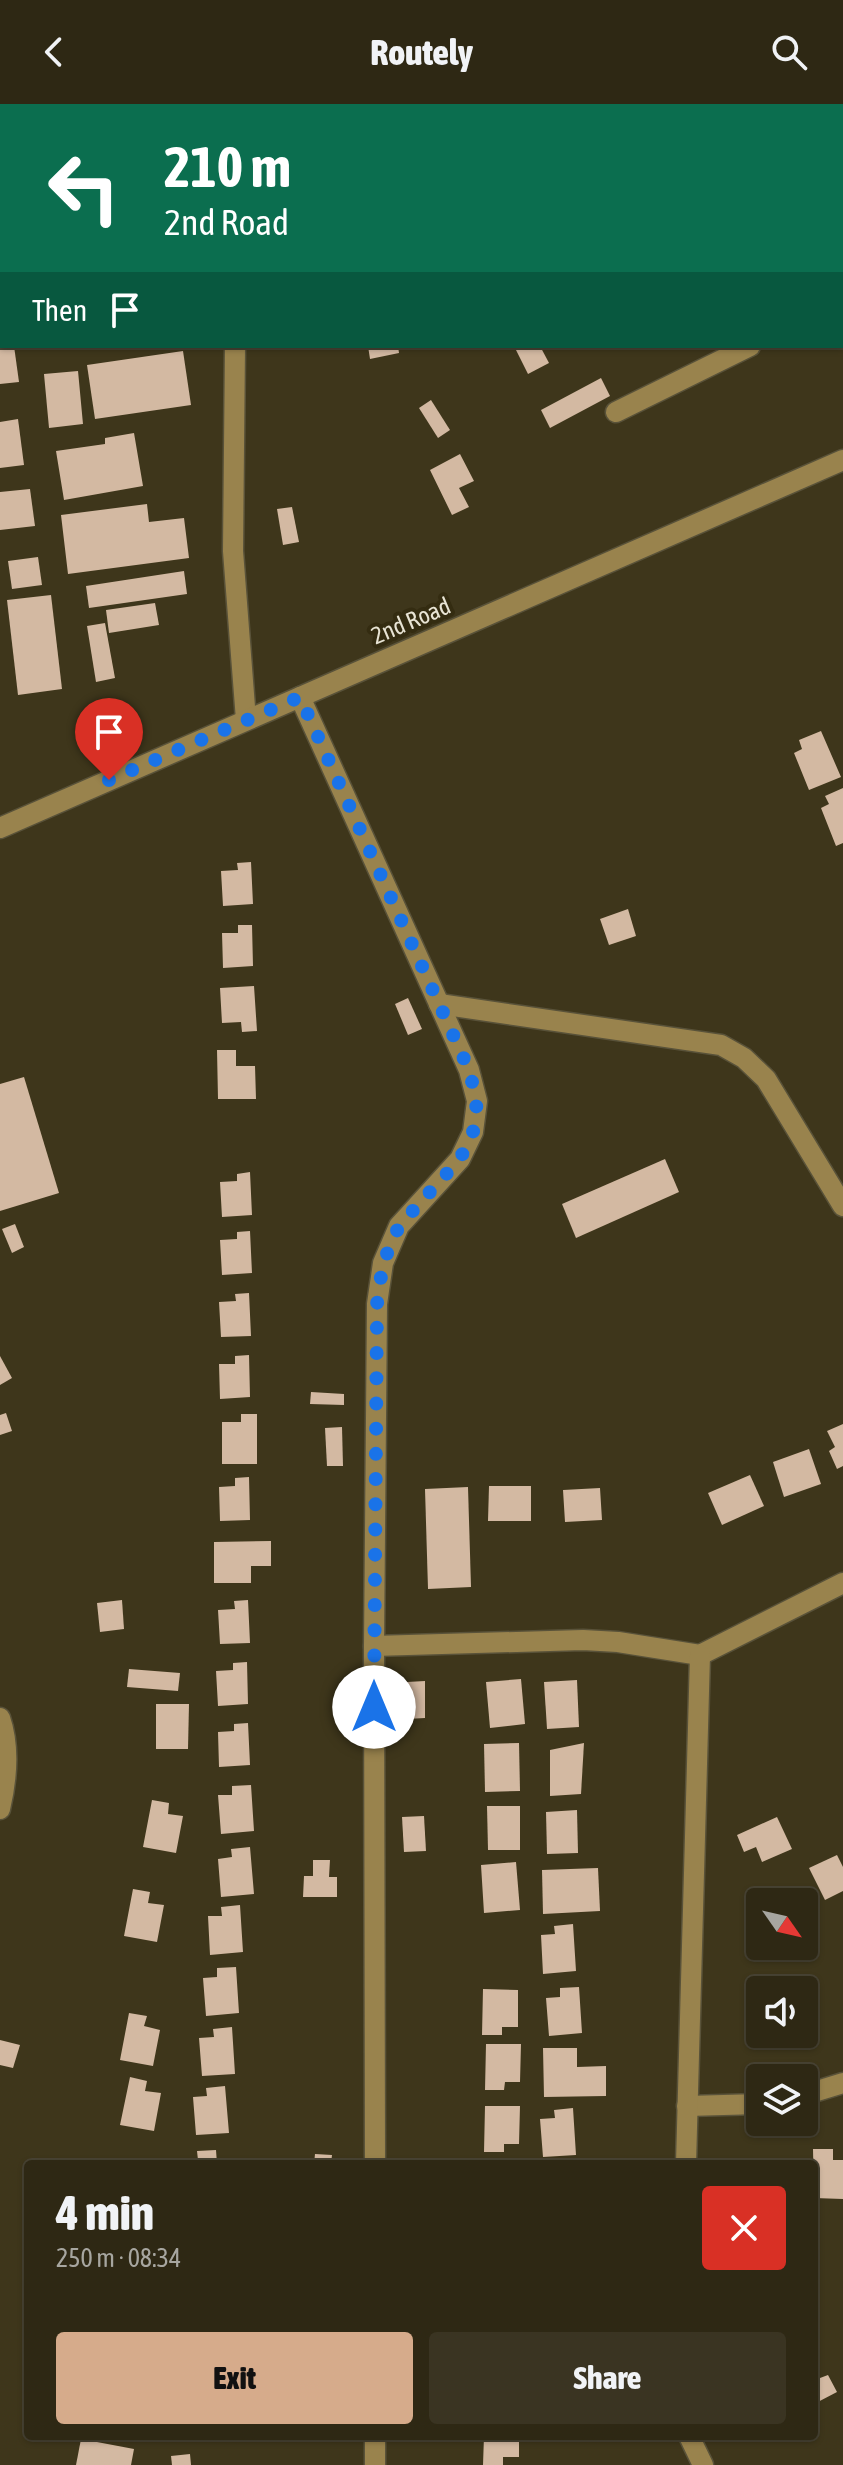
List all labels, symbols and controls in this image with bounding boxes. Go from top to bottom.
icon: back [32,30,76,74]
icon: search [767,30,811,74]
text: Routely [370,31,473,73]
text: 210 m [164,135,291,199]
icon: left [32,136,136,240]
text: 2nd Road [164,201,289,243]
icon: arrive [103,288,147,332]
text: Then [32,293,87,327]
street label: 2nd Road [367,592,454,649]
pin [75,698,143,780]
icon: arrive [87,710,131,754]
position arrow [332,1665,416,1749]
north arrow [746,1888,818,1960]
map controls [746,1888,818,2136]
button: sound [746,1976,818,2048]
button: layers [746,2064,818,2136]
text: 4 min [56,2185,154,2240]
button: close [702,2186,786,2270]
text: 250 m · 08:34 [56,2243,181,2273]
button: Exit [56,2332,413,2424]
button: Share [429,2332,786,2424]

